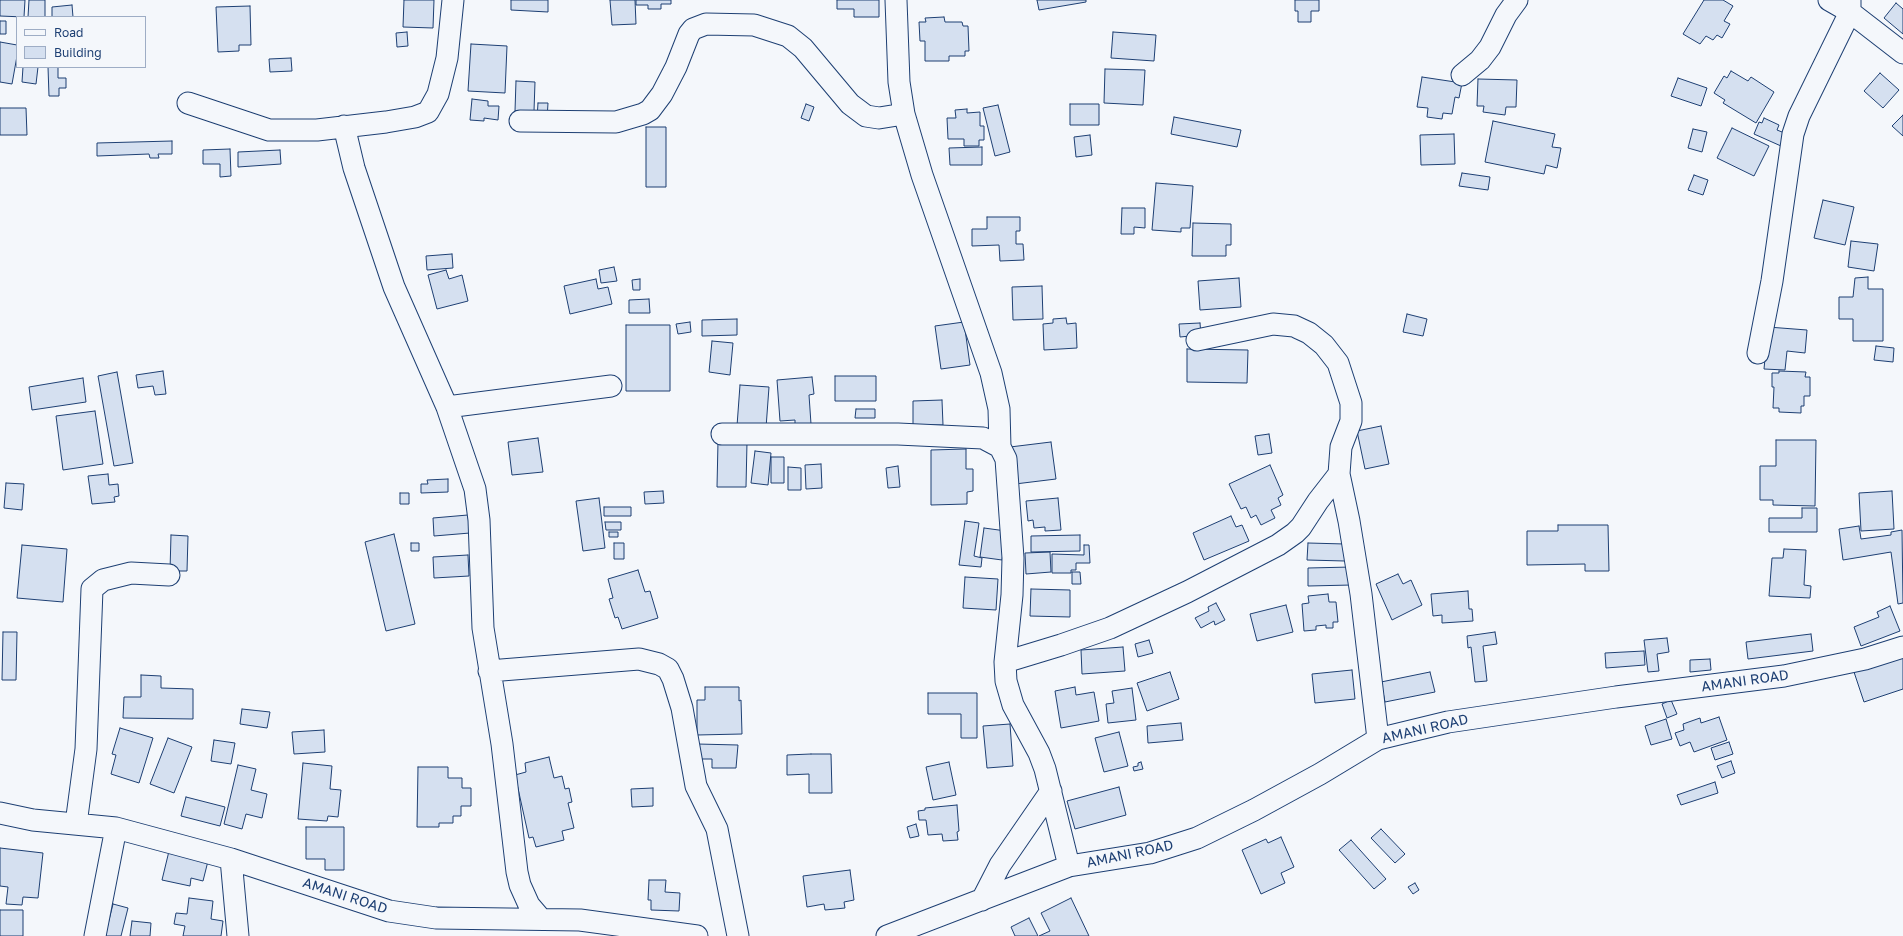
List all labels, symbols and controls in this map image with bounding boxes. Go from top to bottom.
legend [16,16,146,68]
text: Road [54,25,83,40]
text: Building [54,45,102,60]
street label: AMANI ROAD [1700,667,1790,695]
street label: AMANI ROAD [1380,711,1470,747]
street label: AMANI ROAD [1085,837,1175,871]
street label: AMANI ROAD [301,874,389,918]

